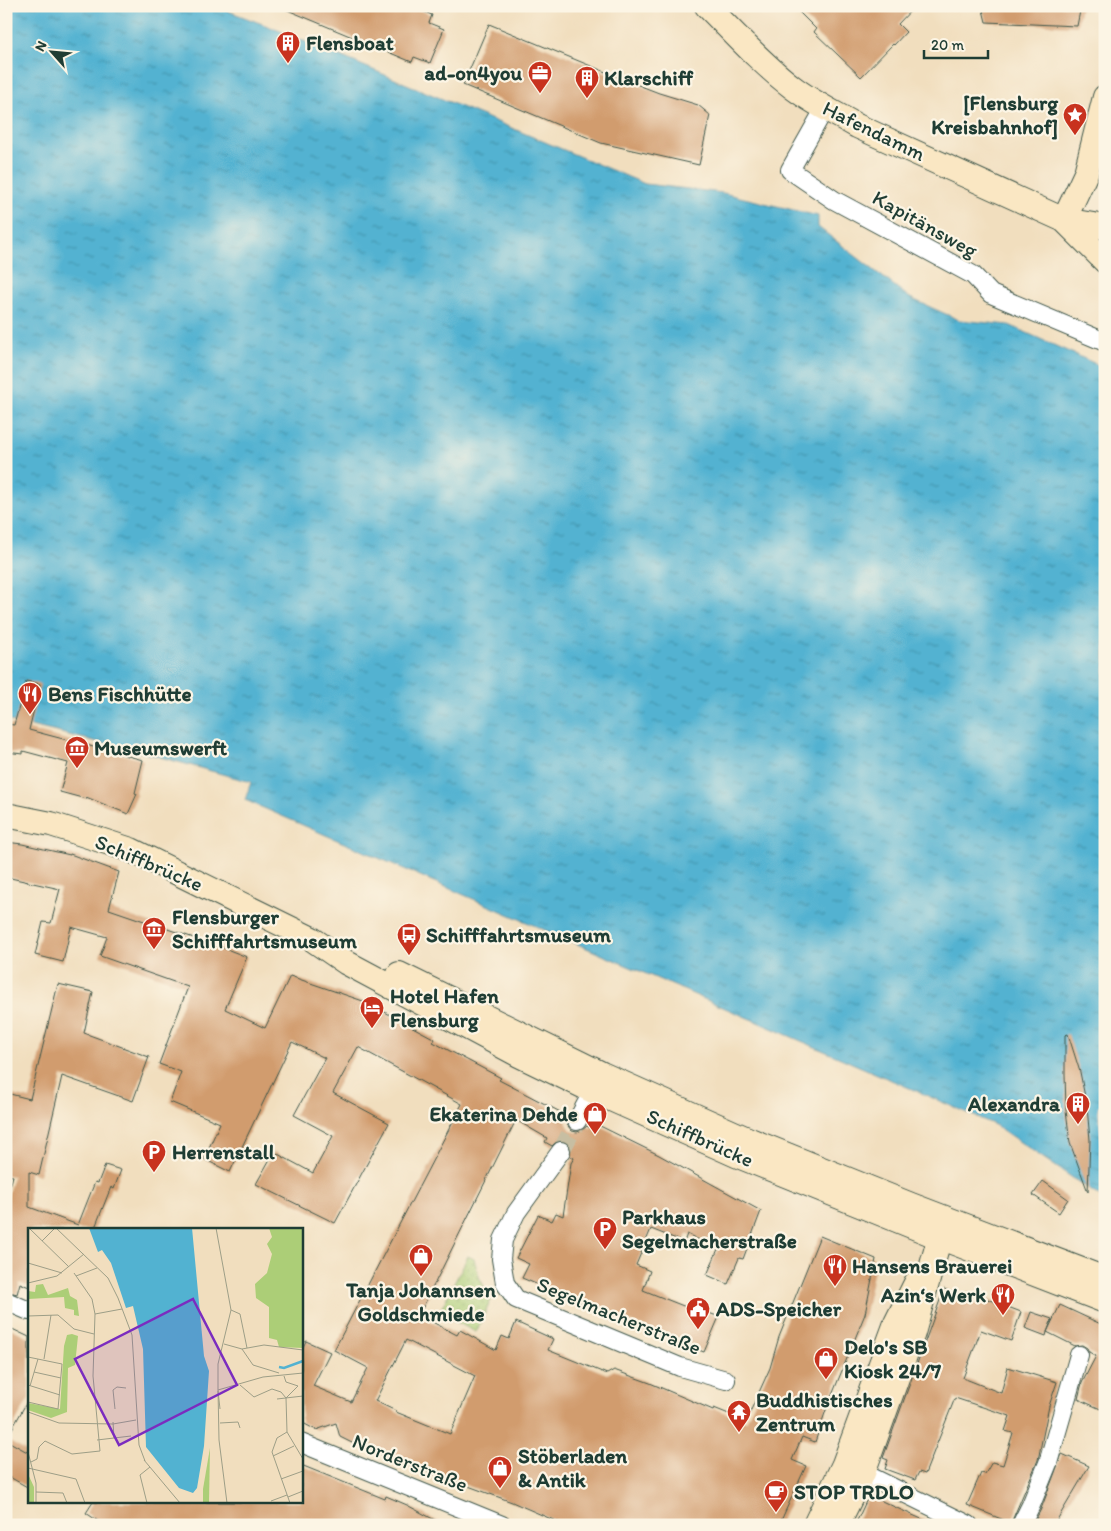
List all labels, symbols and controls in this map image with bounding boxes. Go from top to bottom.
north arrow [28,28,78,78]
scale bar [924,28,987,60]
building icon: Flensboat [275,30,301,64]
place label: Flensboat [306,30,394,55]
text: 20 m [931,36,965,54]
text: N [31,38,51,54]
place label: ad-on4you [424,60,522,86]
office icon: ad-on4you [527,60,553,94]
building icon: Klarschiff [574,65,600,99]
place label: Klarschiff [604,65,694,90]
place label: [Flensburg Kreisbahnhof] [931,90,1059,140]
street label: Hafendamm [819,95,930,166]
place icon: [Flensburg Kreisbahnhof] [1062,102,1088,136]
street label: Kapitänsweg [868,184,982,263]
restaurant icon: Bens Fischhütte [17,681,43,715]
place label: Bens Fischhütte [48,681,192,706]
museum icon: Museumswerft [64,735,90,769]
place label: Museumswerft [94,735,228,760]
street label: Schiffbrücke [92,829,207,896]
place label: Flensburger Schifffahrtsmuseum [172,904,357,953]
museum icon: Flensburger Schifffahrtsmuseum [141,916,167,950]
bus stop icon: Schifffahrtsmuseum [396,922,422,956]
place label: Schifffahrtsmuseum [426,922,611,947]
place label: Hotel Hafen Flensburg [390,983,499,1033]
hotel icon: Hotel Hafen Flensburg [359,995,385,1029]
place label: Alexandra [967,1091,1061,1116]
building icon: Alexandra [1065,1091,1091,1125]
place label: Ekaterina Dehde [429,1101,578,1126]
shop icon: Ekaterina Dehde [582,1101,608,1135]
street label: Schiffbrücke [643,1103,758,1172]
parking icon: Herrenstall [141,1139,167,1173]
place label: Herrenstall [172,1139,276,1164]
place label: Parkhaus Segelmacherstraße [622,1204,797,1254]
parking icon: Parkhaus Segelmacherstraße [592,1216,618,1250]
inset map [28,1228,302,1504]
shop icon: Tanja Johannsen Goldschmiede [408,1243,434,1277]
restaurant icon: Hansens Brauerei [822,1253,848,1287]
place label: Hansens Brauerei [852,1253,1012,1278]
street label: Segelmacherstraße [533,1271,705,1360]
place label: Tanja Johannsen Goldschmiede [345,1277,496,1326]
place label: Azin‘s Werk [880,1282,986,1307]
restaurant icon: Azin‘s Werk [990,1282,1016,1316]
public building icon: ADS-Speicher [685,1296,711,1330]
place label: ADS-Speicher [715,1296,842,1322]
place label: Delo's SB Kiosk 24/7 [844,1334,942,1383]
shop icon: Delo's SB Kiosk 24/7 [813,1346,839,1380]
place label: Buddhistisches Zentrum [756,1387,893,1436]
temple icon: Buddhistisches Zentrum [726,1399,752,1433]
street label: Norderstraße [349,1428,471,1497]
place label: Stöberladen & Antik [518,1443,627,1492]
shop icon: Stöberladen & Antik [487,1455,513,1489]
cafe icon: STOP TRDLO [763,1479,789,1513]
place label: STOP TRDLO [794,1479,914,1504]

